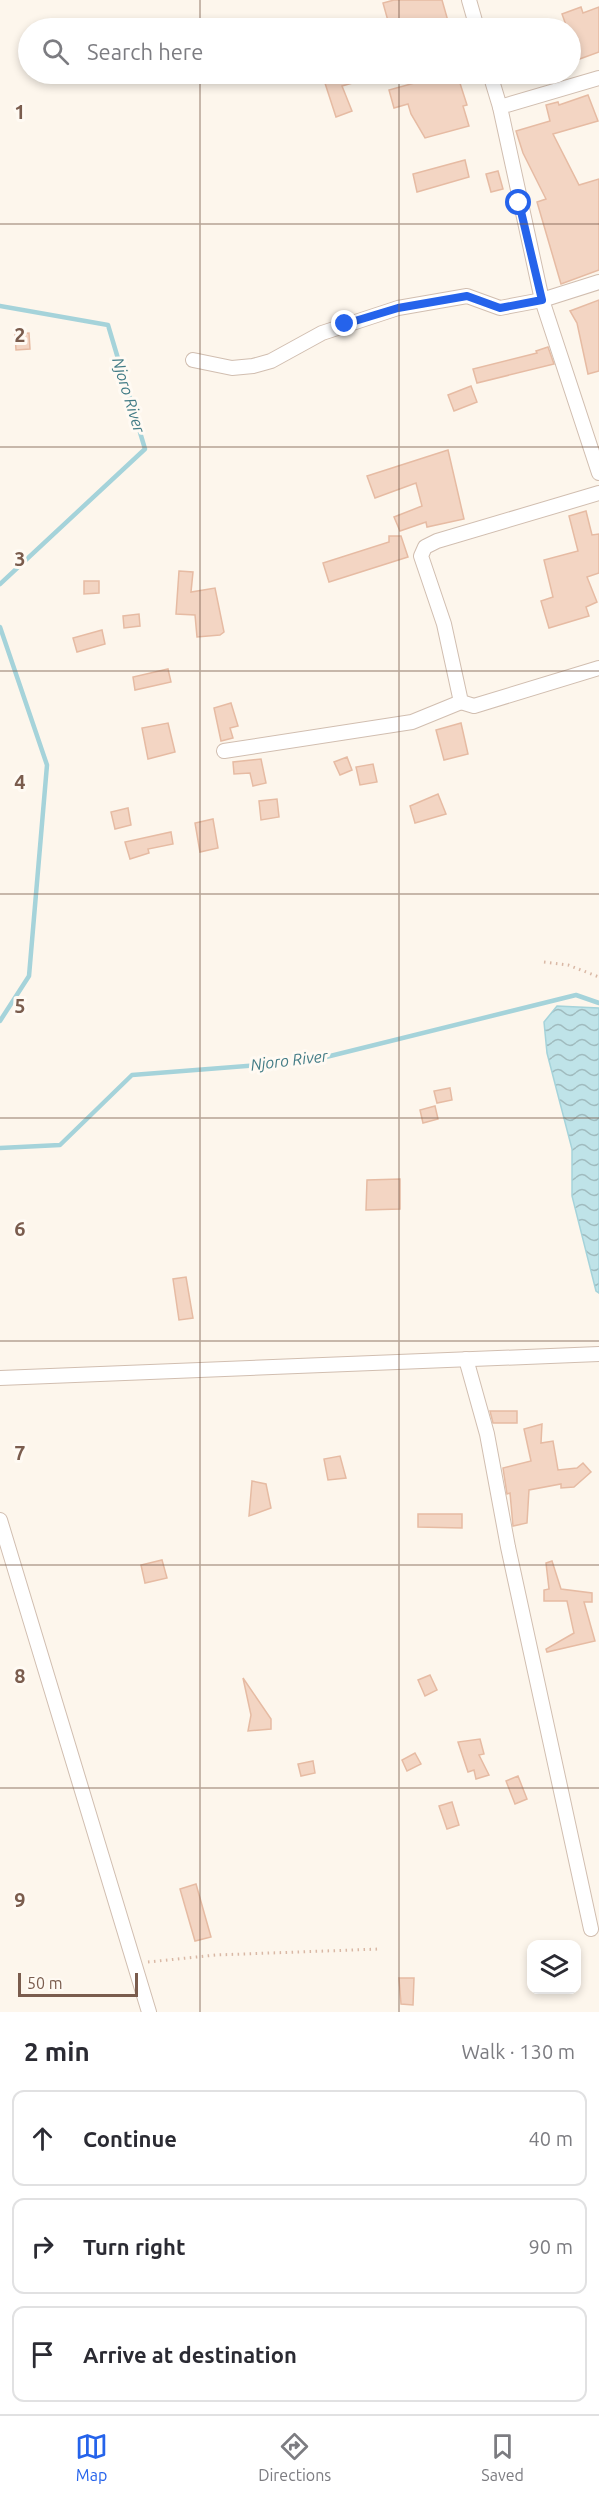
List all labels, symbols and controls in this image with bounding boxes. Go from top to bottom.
search box [18,18,581,84]
icon: search [39,35,72,68]
text: Search here [87,39,203,64]
text: 1 [14,100,26,123]
route start [505,189,531,215]
route end [331,310,357,336]
text: 2 [14,323,26,346]
water label: Njoro River [109,355,149,436]
text: 3 [14,547,26,570]
text: 4 [14,770,26,793]
text: 5 [14,994,26,1017]
water label: Njoro River [249,1046,330,1074]
text: 6 [14,1217,26,1240]
text: 7 [14,1441,26,1464]
text: 8 [14,1664,26,1687]
text: 9 [14,1888,26,1911]
map controls [527,1940,581,1994]
button: layers [527,1940,581,1994]
scale bar [18,1970,138,1998]
text: 50 m [27,1974,63,1992]
text: 2 min [24,2037,90,2066]
text: Walk · 130 m [462,2040,575,2063]
icon: ahead [26,2122,59,2155]
text: Continue [83,2126,177,2151]
text: 40 m [529,2127,573,2150]
icon: right [26,2230,59,2263]
text: Turn right [83,2234,185,2259]
text: 90 m [529,2235,573,2258]
icon: arrive [26,2338,59,2371]
text: Arrive at destination [83,2342,297,2367]
tab: Map [75,2430,108,2484]
tab: Directions [258,2430,331,2484]
tab: Saved [481,2430,524,2484]

